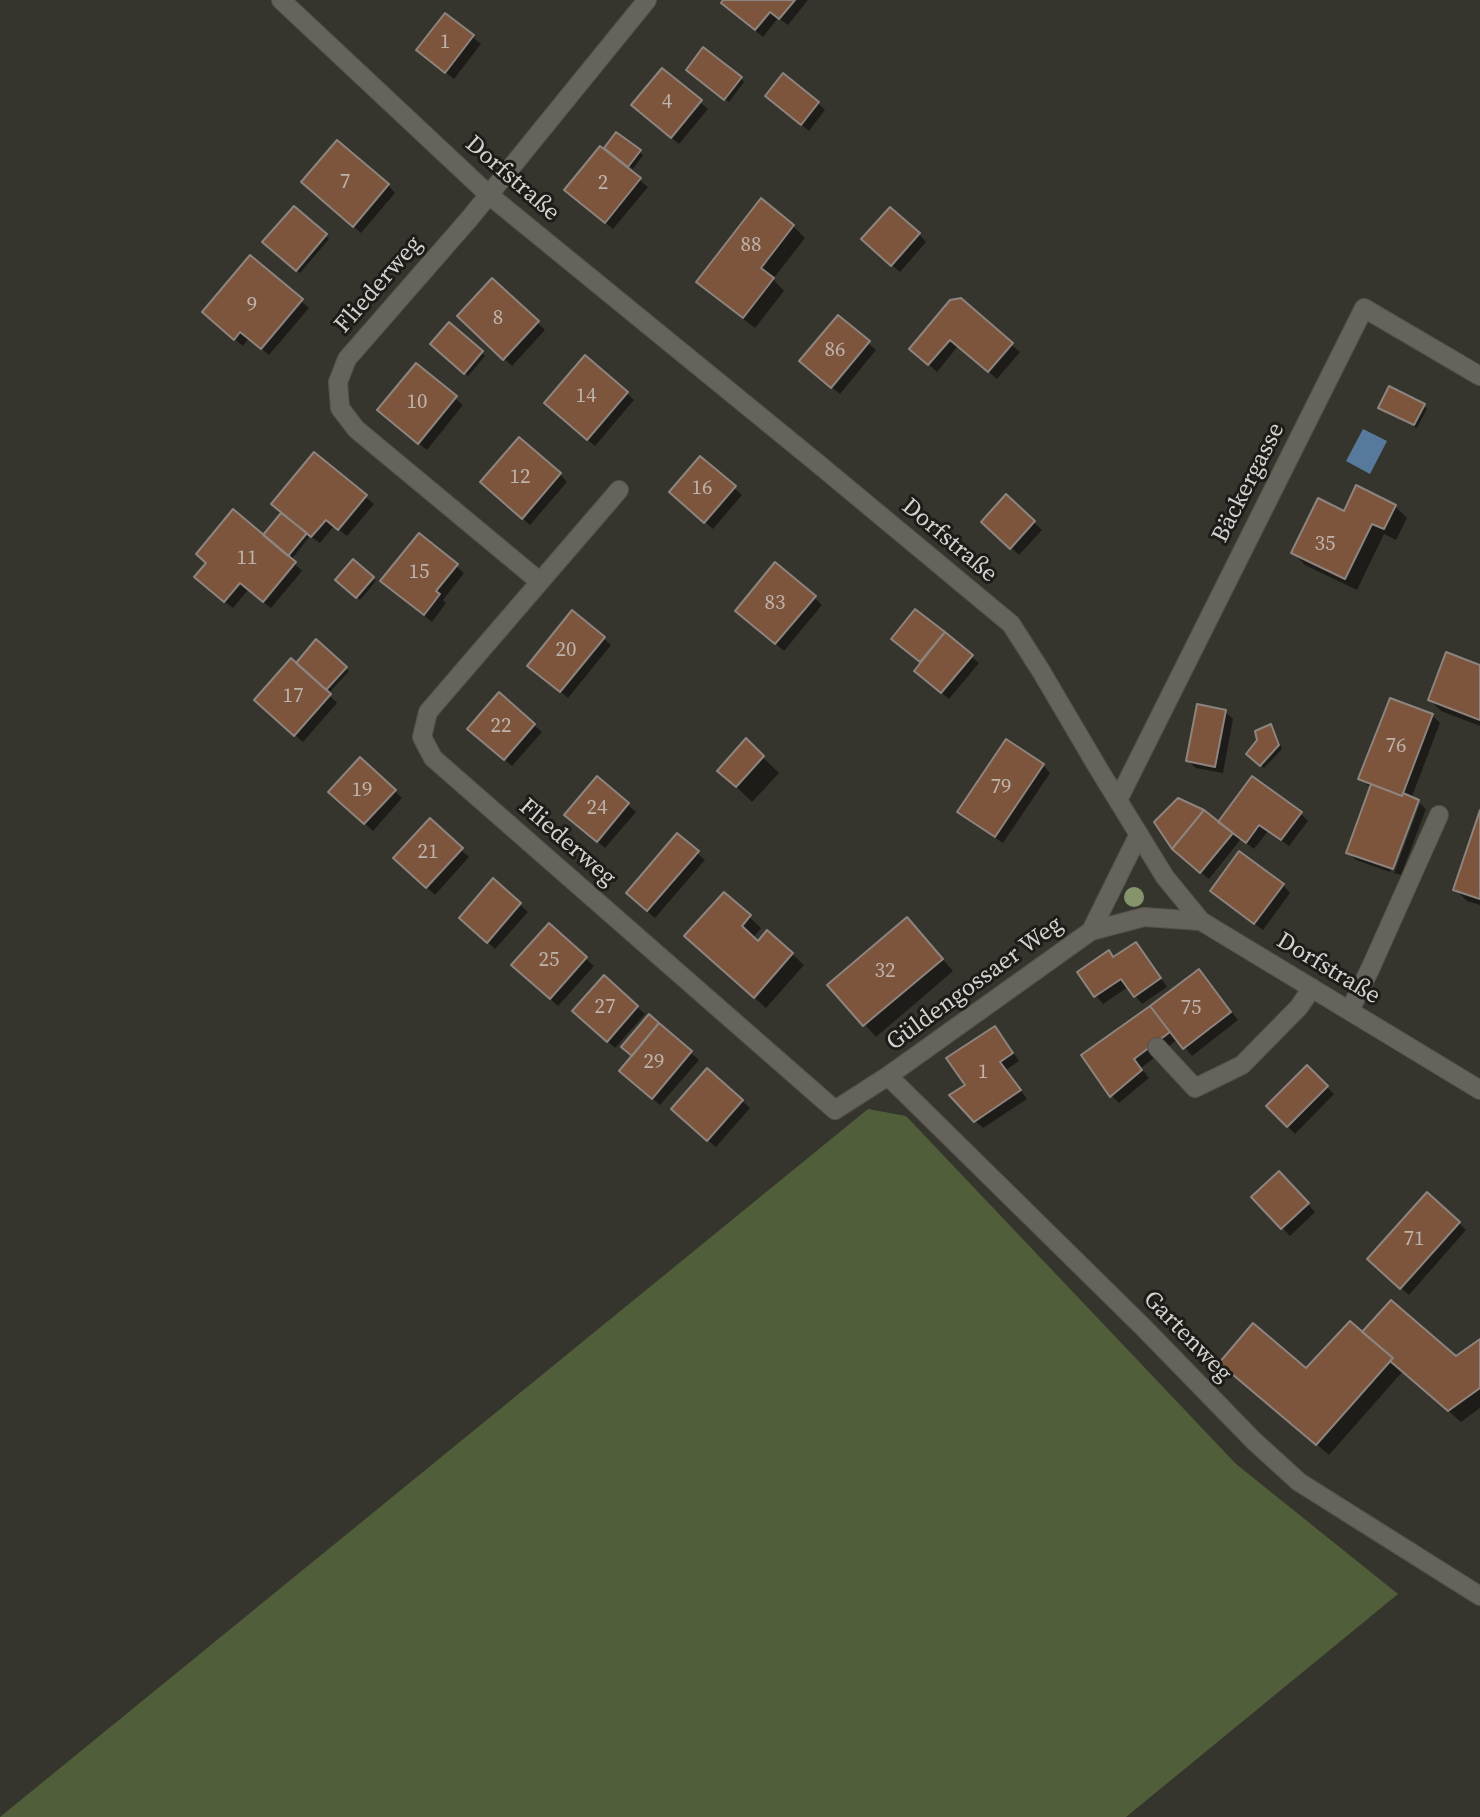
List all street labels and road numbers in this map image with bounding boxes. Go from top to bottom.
street label: Dorfstraße [459,130,565,228]
street label: Fliederweg [329,231,429,339]
street label: Bäckergasse [1206,418,1292,548]
street label: Dorfstraße [895,493,1003,589]
street label: Fliederweg [513,793,621,893]
street label: Güldengossaer Weg [881,911,1069,1057]
street label: Dorfstraße [1271,927,1385,1011]
street label: Gartenweg [1137,1285,1237,1389]

